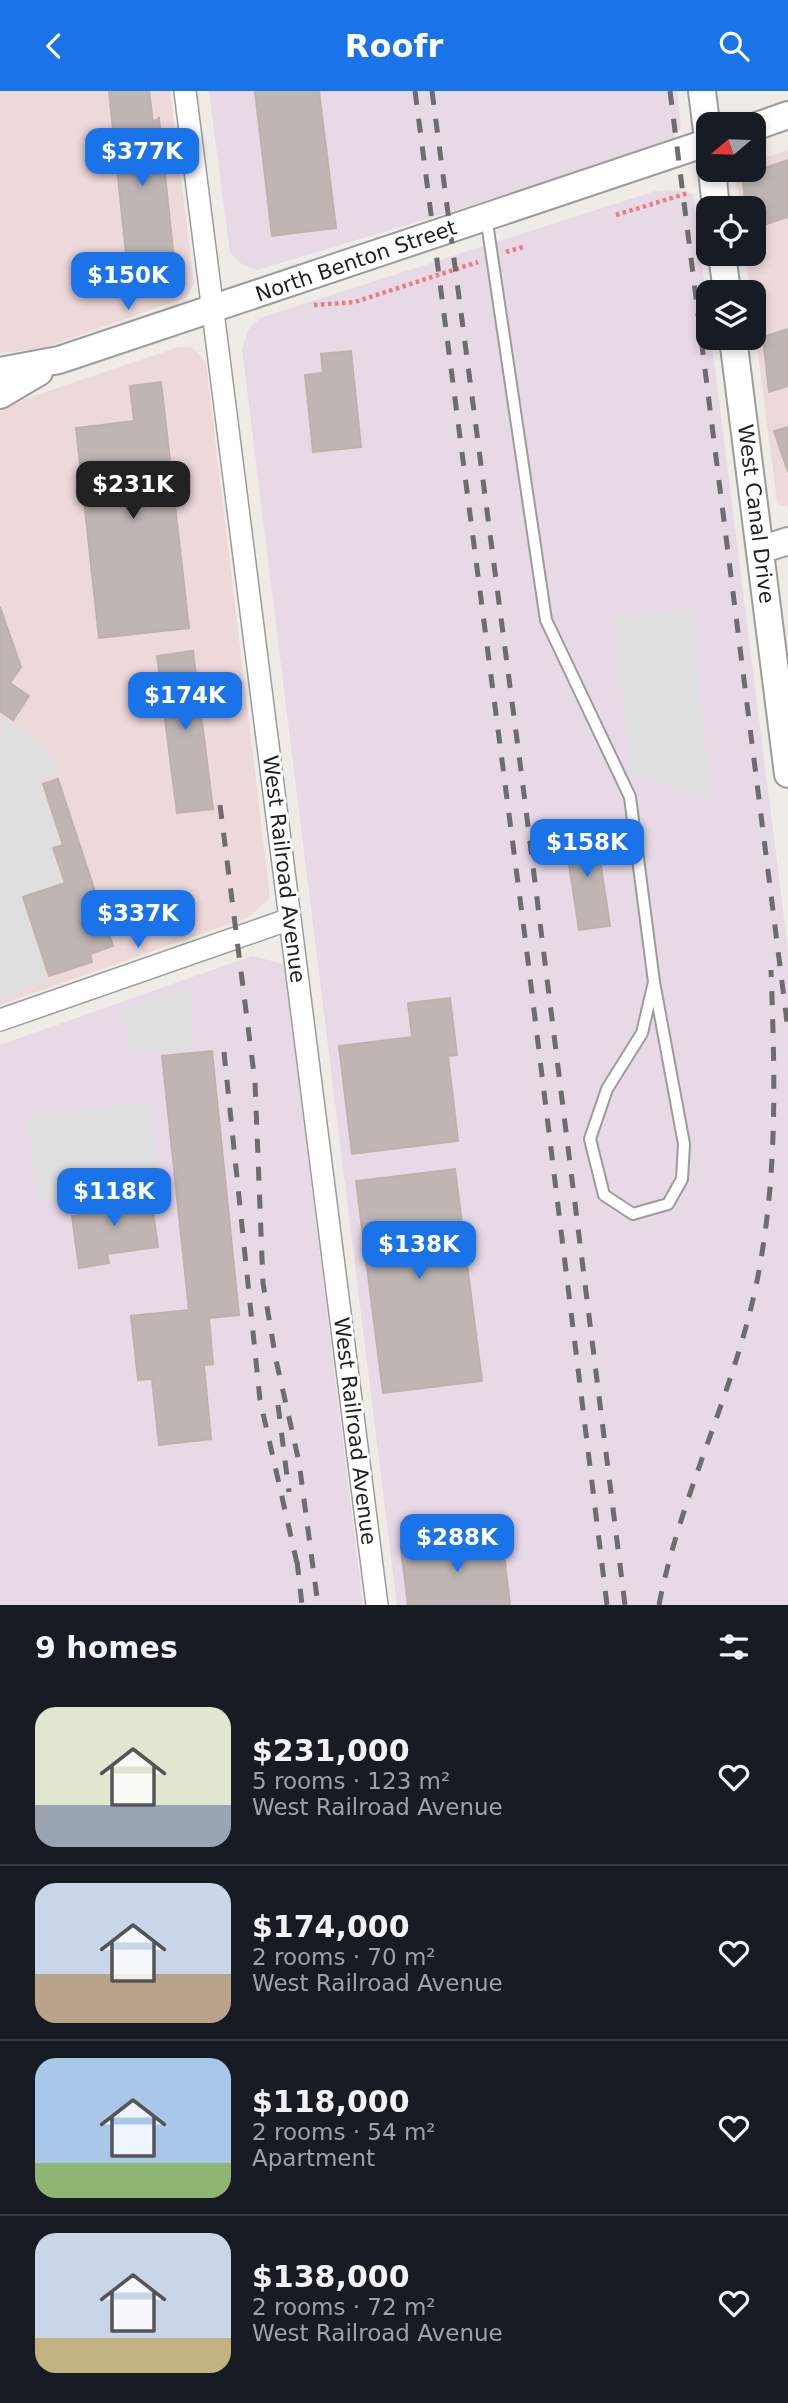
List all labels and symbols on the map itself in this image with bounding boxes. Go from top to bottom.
north arrow [696,112,766,182]
pin: $377K [93,129,191,188]
street label: North Benton Street [252,215,460,307]
pin: $150K [79,253,177,312]
street label: West Canal Drive [733,423,779,605]
pin: $231K [84,461,182,521]
pin: $174K [136,673,234,732]
street label: West Railroad Avenue [258,754,310,984]
pin: $158K [538,819,636,879]
pin: $337K [89,891,187,950]
pin: $118K [65,1169,163,1228]
pin: $138K [370,1221,468,1281]
street label: West Railroad Avenue [329,1316,381,1546]
pin: $288K [408,1515,506,1574]

